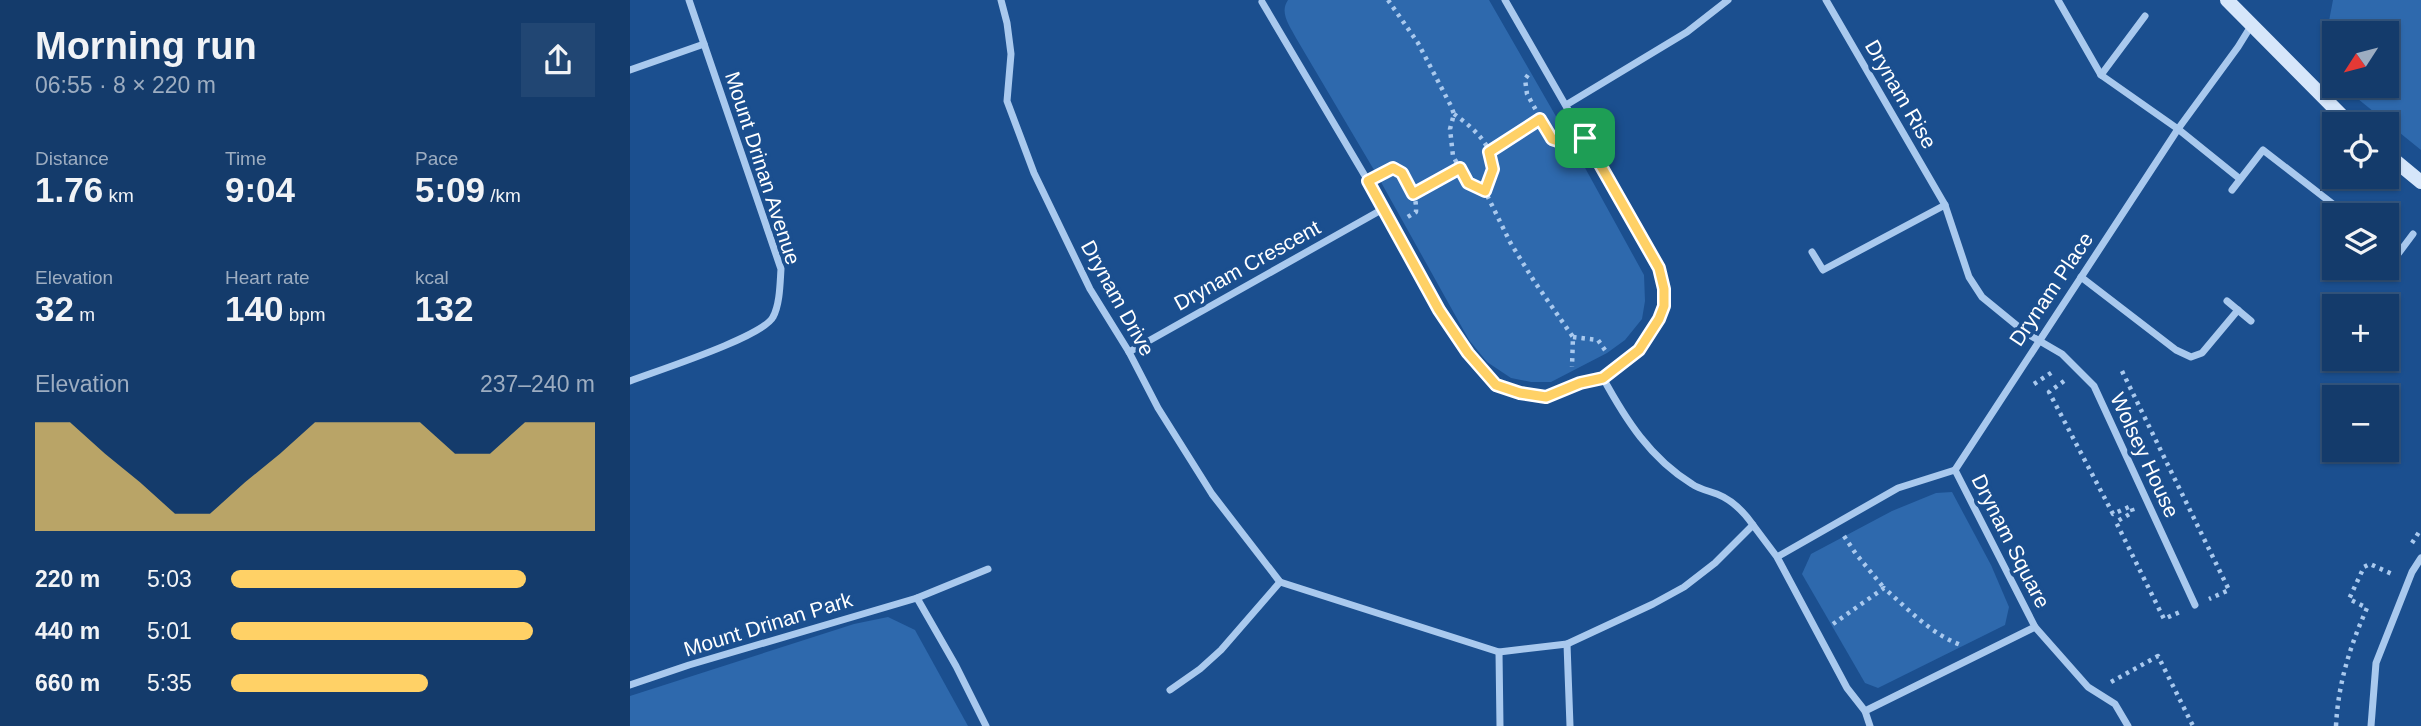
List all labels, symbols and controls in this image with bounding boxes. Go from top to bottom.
north arrow [2322,21,2399,98]
map controls [2322,21,2399,462]
button: share [521,23,595,97]
text: Morning run [35,25,257,67]
street label: Drynam Rise [1861,36,1941,152]
street label: Mount Drinan Avenue [721,69,805,267]
text: 06:55 · 8 × 220 m [35,72,216,98]
pin [1555,108,1615,168]
button: locate [2322,112,2399,189]
icon: arrive [1566,119,1604,157]
text: Distance [35,148,109,169]
text: Time [225,148,267,169]
text: Pace [415,148,458,169]
text: 1.76 [35,170,103,209]
text: 9:04 [225,170,295,209]
text: 5:09 [415,170,485,209]
text: km [103,185,134,206]
text: /km [485,185,521,206]
button: layers [2322,203,2399,280]
street label: Drynam Crescent [1170,215,1324,315]
street label: Drynam Place [2005,228,2097,350]
street label: Drynam Drive [1077,236,1159,360]
text: Elevation [35,267,113,288]
text: Heart rate [225,267,309,288]
text: kcal [415,267,449,288]
text: 32 [35,289,74,328]
text: 140 [225,289,283,328]
text: 132 [415,289,473,328]
button: + [2322,294,2399,371]
text: m [74,304,95,325]
text: bpm [283,304,326,325]
text: Elevation [35,371,130,397]
text: 237–240 m [480,371,595,397]
button: − [2322,385,2399,462]
street label: Wolsey House [2106,389,2184,521]
street label: Drynam Square [1967,470,2055,612]
text: 220 m [35,566,100,592]
text: 5:03 [147,566,192,592]
street label: Mount Drinan Park [681,587,856,661]
text: 440 m [35,618,100,644]
text: 5:01 [147,618,192,644]
text: 660 m [35,670,100,696]
text: 5:35 [147,670,192,696]

